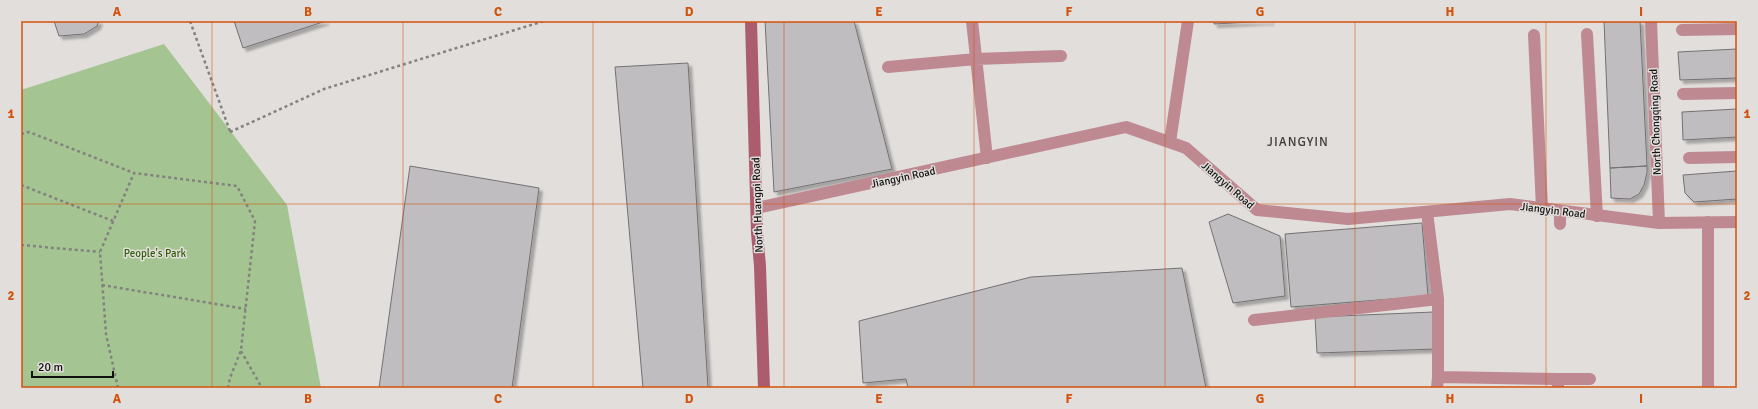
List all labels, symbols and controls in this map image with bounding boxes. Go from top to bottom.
text: A [113,4,122,20]
text: B [304,4,312,20]
text: C [494,4,502,20]
text: D [685,4,694,20]
text: E [875,4,883,20]
text: F [1066,4,1073,20]
text: G [1256,4,1264,20]
text: H [1446,4,1454,20]
text: I [1639,4,1643,20]
street label: North Chongqing Road [1647,68,1664,175]
text: 1 [7,106,15,122]
text: 1 [1743,106,1751,122]
district label: JIANGYIN [1267,134,1329,150]
street label: North Huangpi Road [749,157,766,253]
street label: Jiangyin Road [1199,159,1257,212]
street label: Jiangyin Road [870,164,937,191]
street label: Jiangyin Road [1520,200,1586,221]
park label: People's Park [124,247,187,260]
text: 2 [7,288,15,304]
text: 2 [1743,288,1751,304]
scale bar [32,353,113,379]
text: 20 m [38,360,63,375]
text: A [113,391,122,407]
text: B [304,391,312,407]
text: C [494,391,502,407]
text: D [685,391,694,407]
text: E [875,391,883,407]
text: F [1066,391,1073,407]
text: G [1256,391,1264,407]
text: H [1446,391,1454,407]
text: I [1639,391,1643,407]

